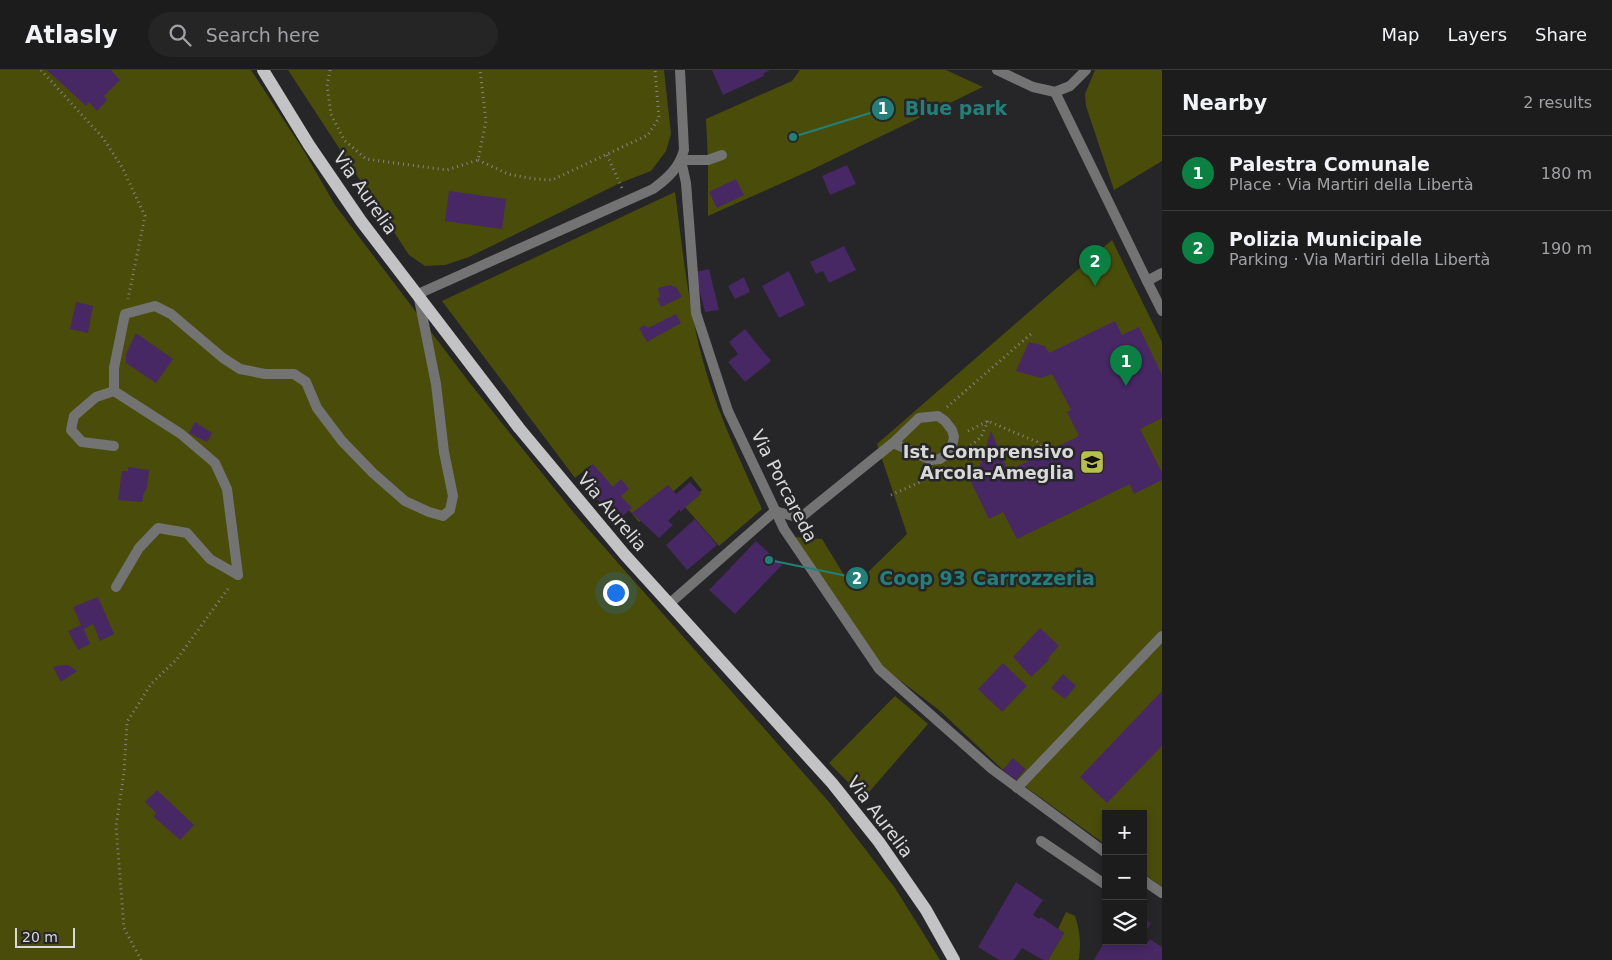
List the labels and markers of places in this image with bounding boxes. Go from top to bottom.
callout: Blue park [870,92,1018,126]
pin: 2 [1079,245,1111,286]
pin: 1 [1110,345,1142,386]
place label: Ist. Comprensivo Arcola-Ameglia [903,441,1074,483]
school or university icon: Ist. Comprensivo Arcola-Ameglia [1079,449,1105,475]
callout: Coop 93 Carrozzeria [844,561,1105,595]

